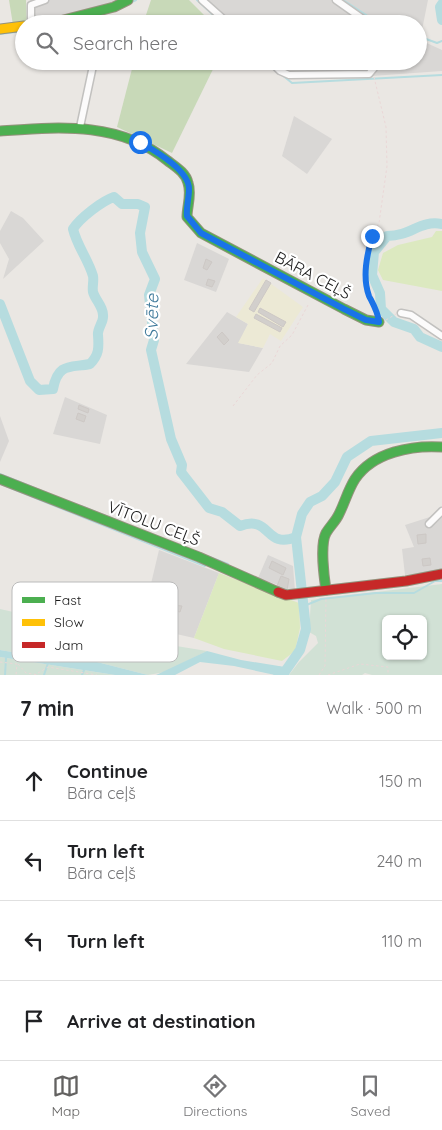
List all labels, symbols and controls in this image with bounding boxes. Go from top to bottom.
search box [15,15,427,70]
icon: search [33,29,61,57]
text: Search here [73,31,178,55]
route start [129,131,152,154]
route end [361,225,384,248]
street label: BĀRA CEĻŠ [272,247,354,303]
water label: Svēte [140,293,163,340]
street label: VĪTOLU CEĻŠ [105,496,203,550]
legend [12,582,178,662]
text: Fast [54,591,82,609]
text: Slow [54,613,84,631]
map controls [382,615,427,660]
button: locate [382,615,427,660]
text: Jam [54,636,83,654]
text: 7 min [20,695,74,721]
text: Walk · 500 m [326,698,422,718]
text: Continue [67,759,148,783]
icon: ahead [20,767,48,795]
text: 150 m [379,771,422,791]
text: Bāra ceļš [67,783,136,803]
text: Turn left [67,839,145,863]
icon: left [20,847,48,875]
text: 240 m [376,851,422,871]
text: Bāra ceļš [67,863,136,883]
icon: left [20,927,48,955]
text: Turn left [67,929,145,953]
text: 110 m [382,931,422,951]
icon: arrive [20,1007,48,1035]
text: Arrive at destination [67,1009,256,1033]
tab: Map [52,1072,80,1120]
tab: Directions [183,1072,247,1120]
tab: Saved [350,1072,390,1120]

